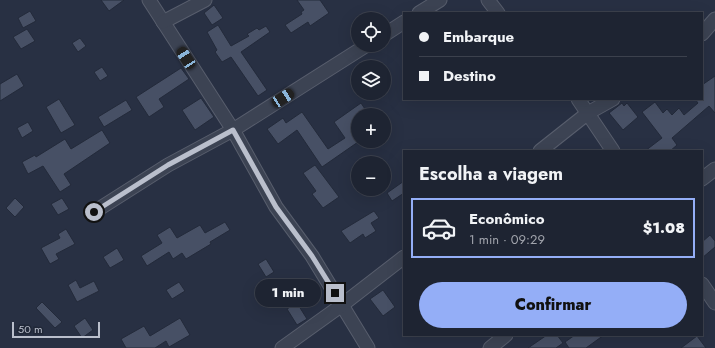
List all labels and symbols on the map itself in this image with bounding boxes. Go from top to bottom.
car [174,45,198,71]
car [270,86,296,110]
route start [85,203,103,221]
callout: 1 min [255,279,321,307]
route end [326,284,344,302]
scale bar [12,320,100,339]

